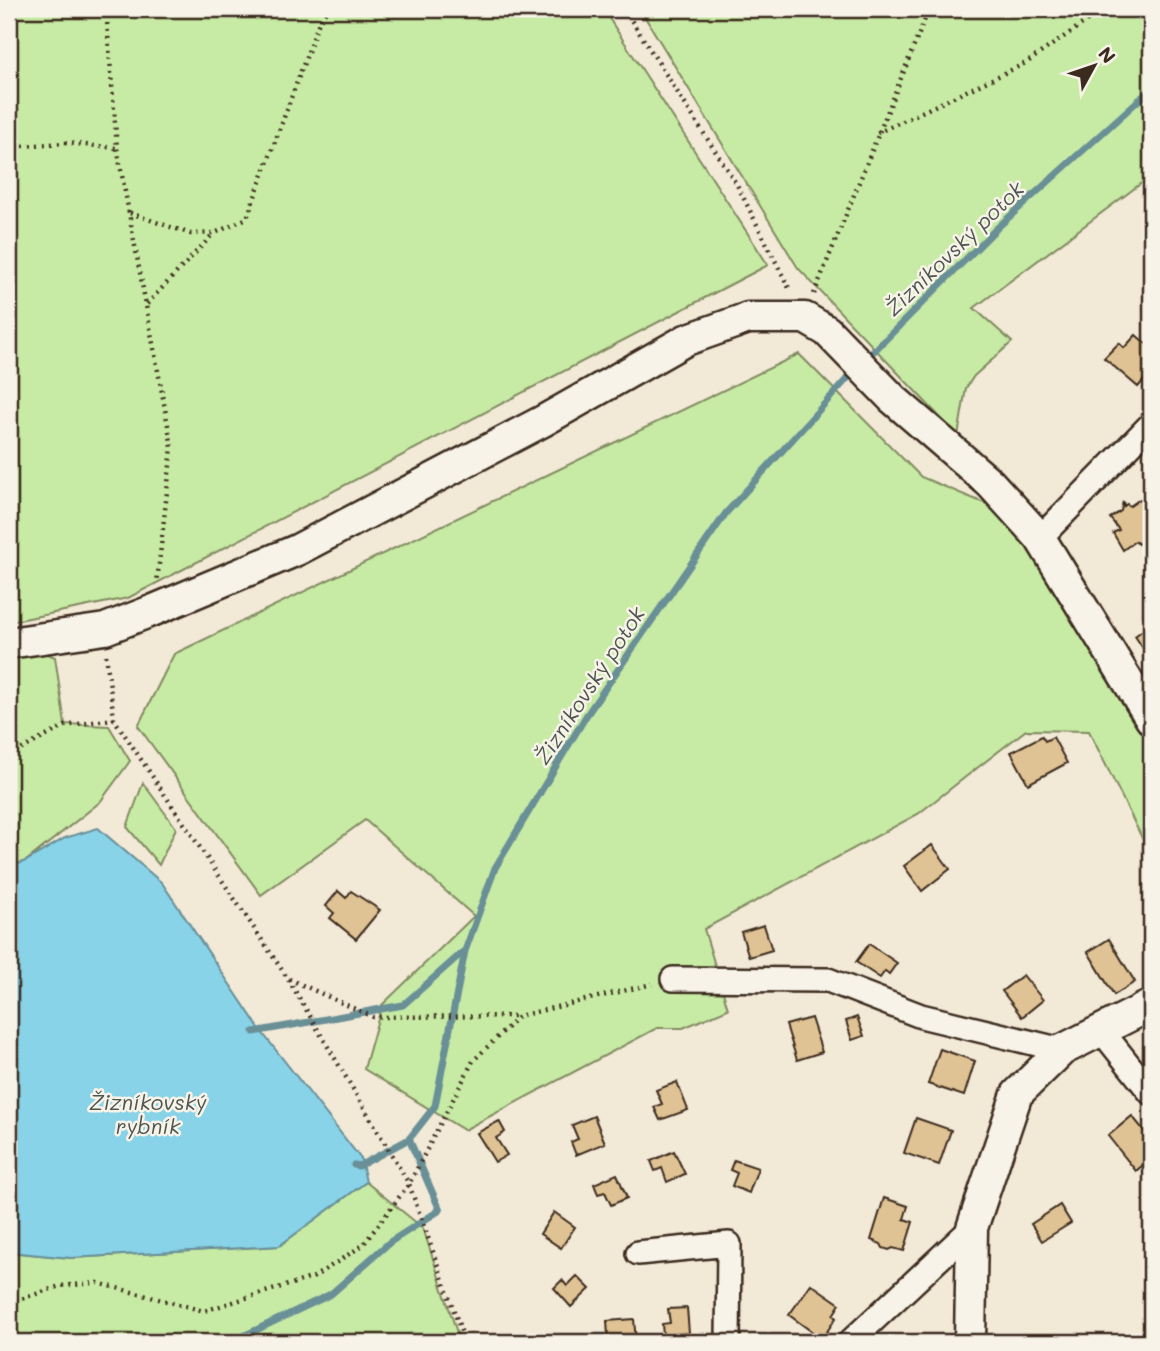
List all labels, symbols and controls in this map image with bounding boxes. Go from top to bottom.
north arrow [1058,32,1128,102]
text: N [1093,41,1122,68]
water label: Žizníkovský potok [879,174,1030,321]
water label: Žizníkovský potok [528,600,650,769]
water label: Žizníkovský rybník [89,1088,207,1139]

